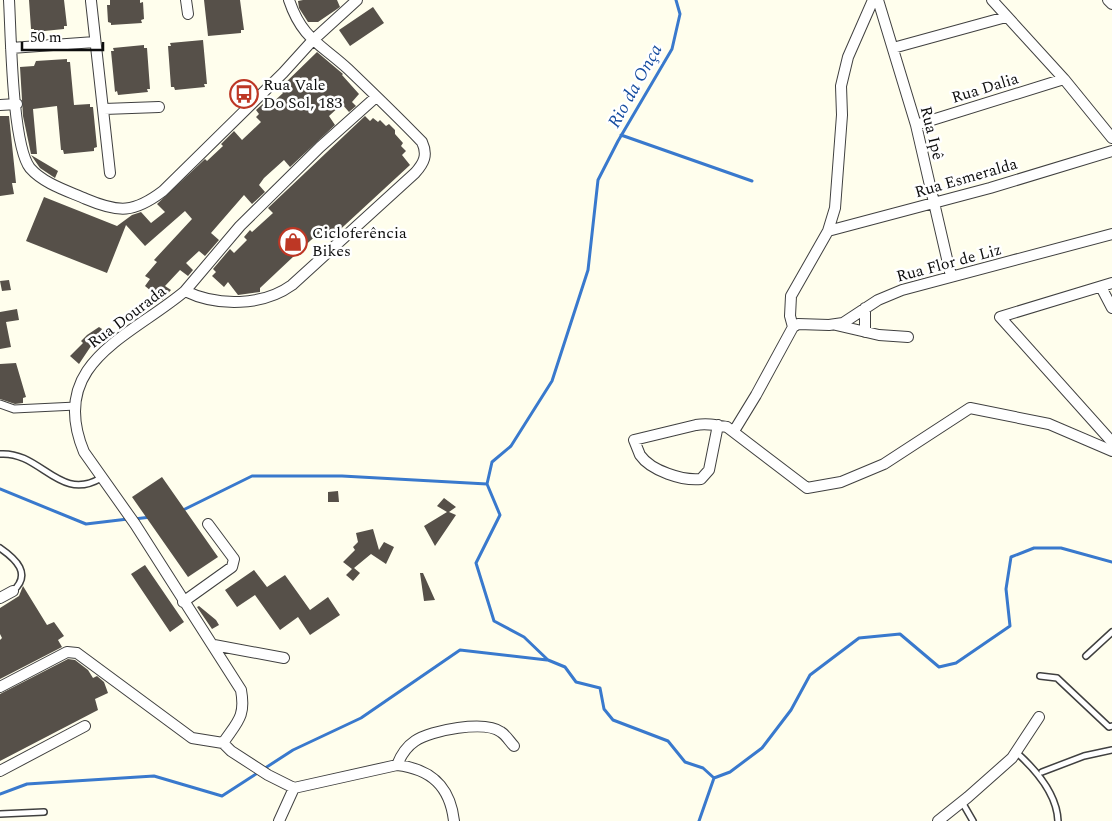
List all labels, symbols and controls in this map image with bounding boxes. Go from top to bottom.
scale bar [22,20,104,52]
text: 50 m [30,26,62,49]
water label: Rio da Onça [601,39,669,133]
street label: Rua Dalia [948,66,1022,110]
place label: Rua Vale Do Sol, 183 [263,73,342,115]
bus stop icon: Rua Vale Do Sol, 183 [229,79,259,109]
street label: Rua Ipê [914,104,950,162]
street label: Rua Esmeralda [912,152,1020,204]
place label: Cicloferência Bikes [312,221,407,263]
shop icon: Cicloferência Bikes [278,227,308,257]
street label: Rua Flor de Liz [894,237,1004,289]
street label: Rua Dourada [83,279,171,354]

